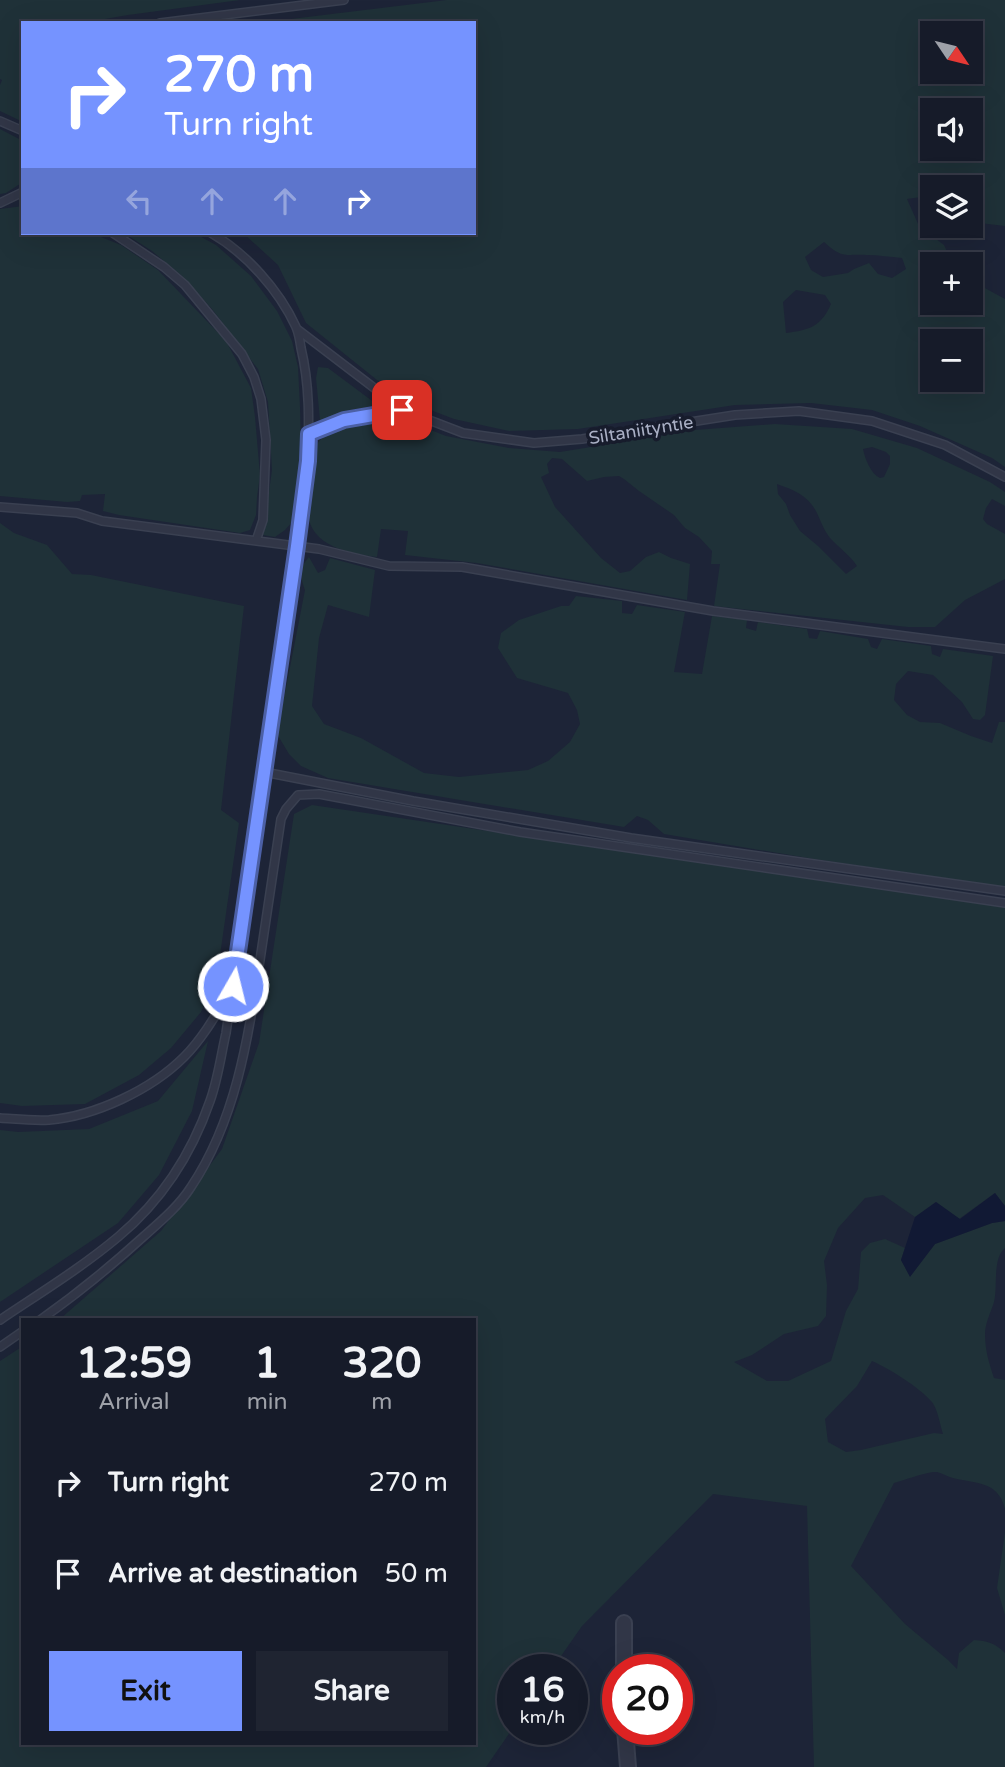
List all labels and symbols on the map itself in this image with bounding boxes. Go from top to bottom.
north arrow [920,21,984,84]
pin [372,380,432,440]
street label: Siltaniityntie [587,411,695,449]
position arrow [196,949,270,1023]
speed limit sign: 20 [602,1654,693,1745]

